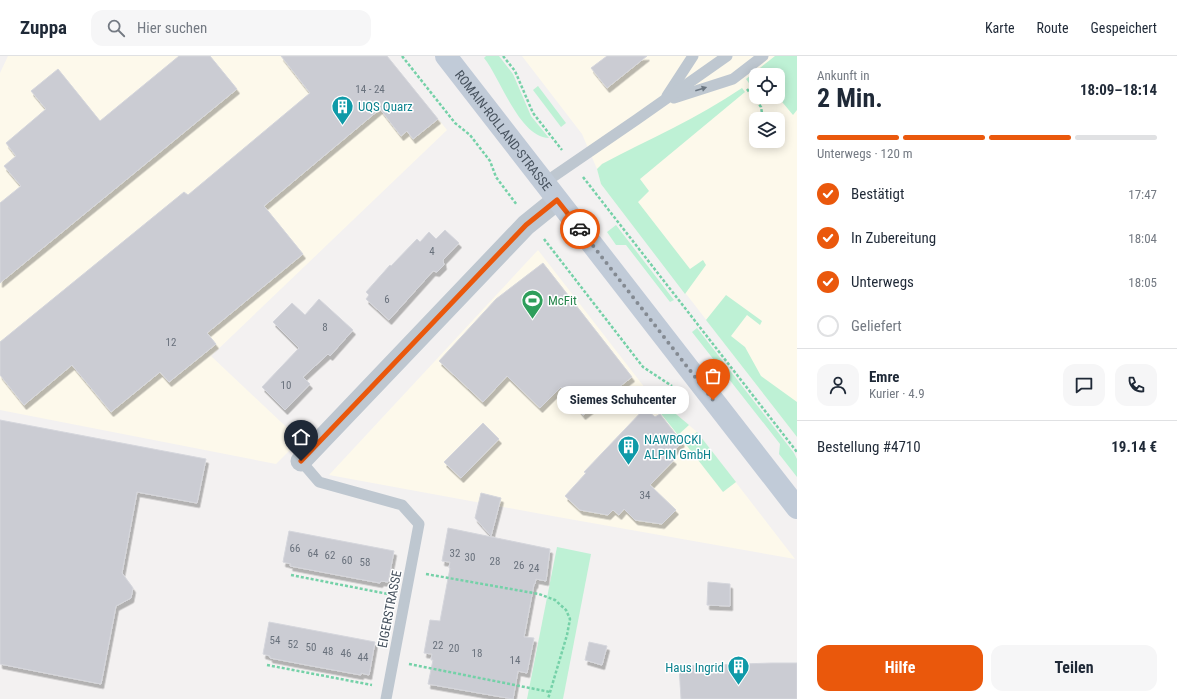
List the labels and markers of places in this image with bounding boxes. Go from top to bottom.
building icon: UQS Quarz [329,93,355,126]
place label: UQS Quarz [358,99,413,114]
sports icon: McFit [519,287,545,320]
place label: McFit [548,293,577,308]
pin [696,359,730,400]
callout: Siemes Schuhcenter [557,386,689,414]
pin [284,420,318,461]
place label: NAWROCKI ALPIN GmbH [644,432,711,462]
building icon: NAWROCKI ALPIN GmbH [616,433,642,466]
building icon: Haus Ingrid [726,654,752,687]
place label: Haus Ingrid [665,660,724,675]

